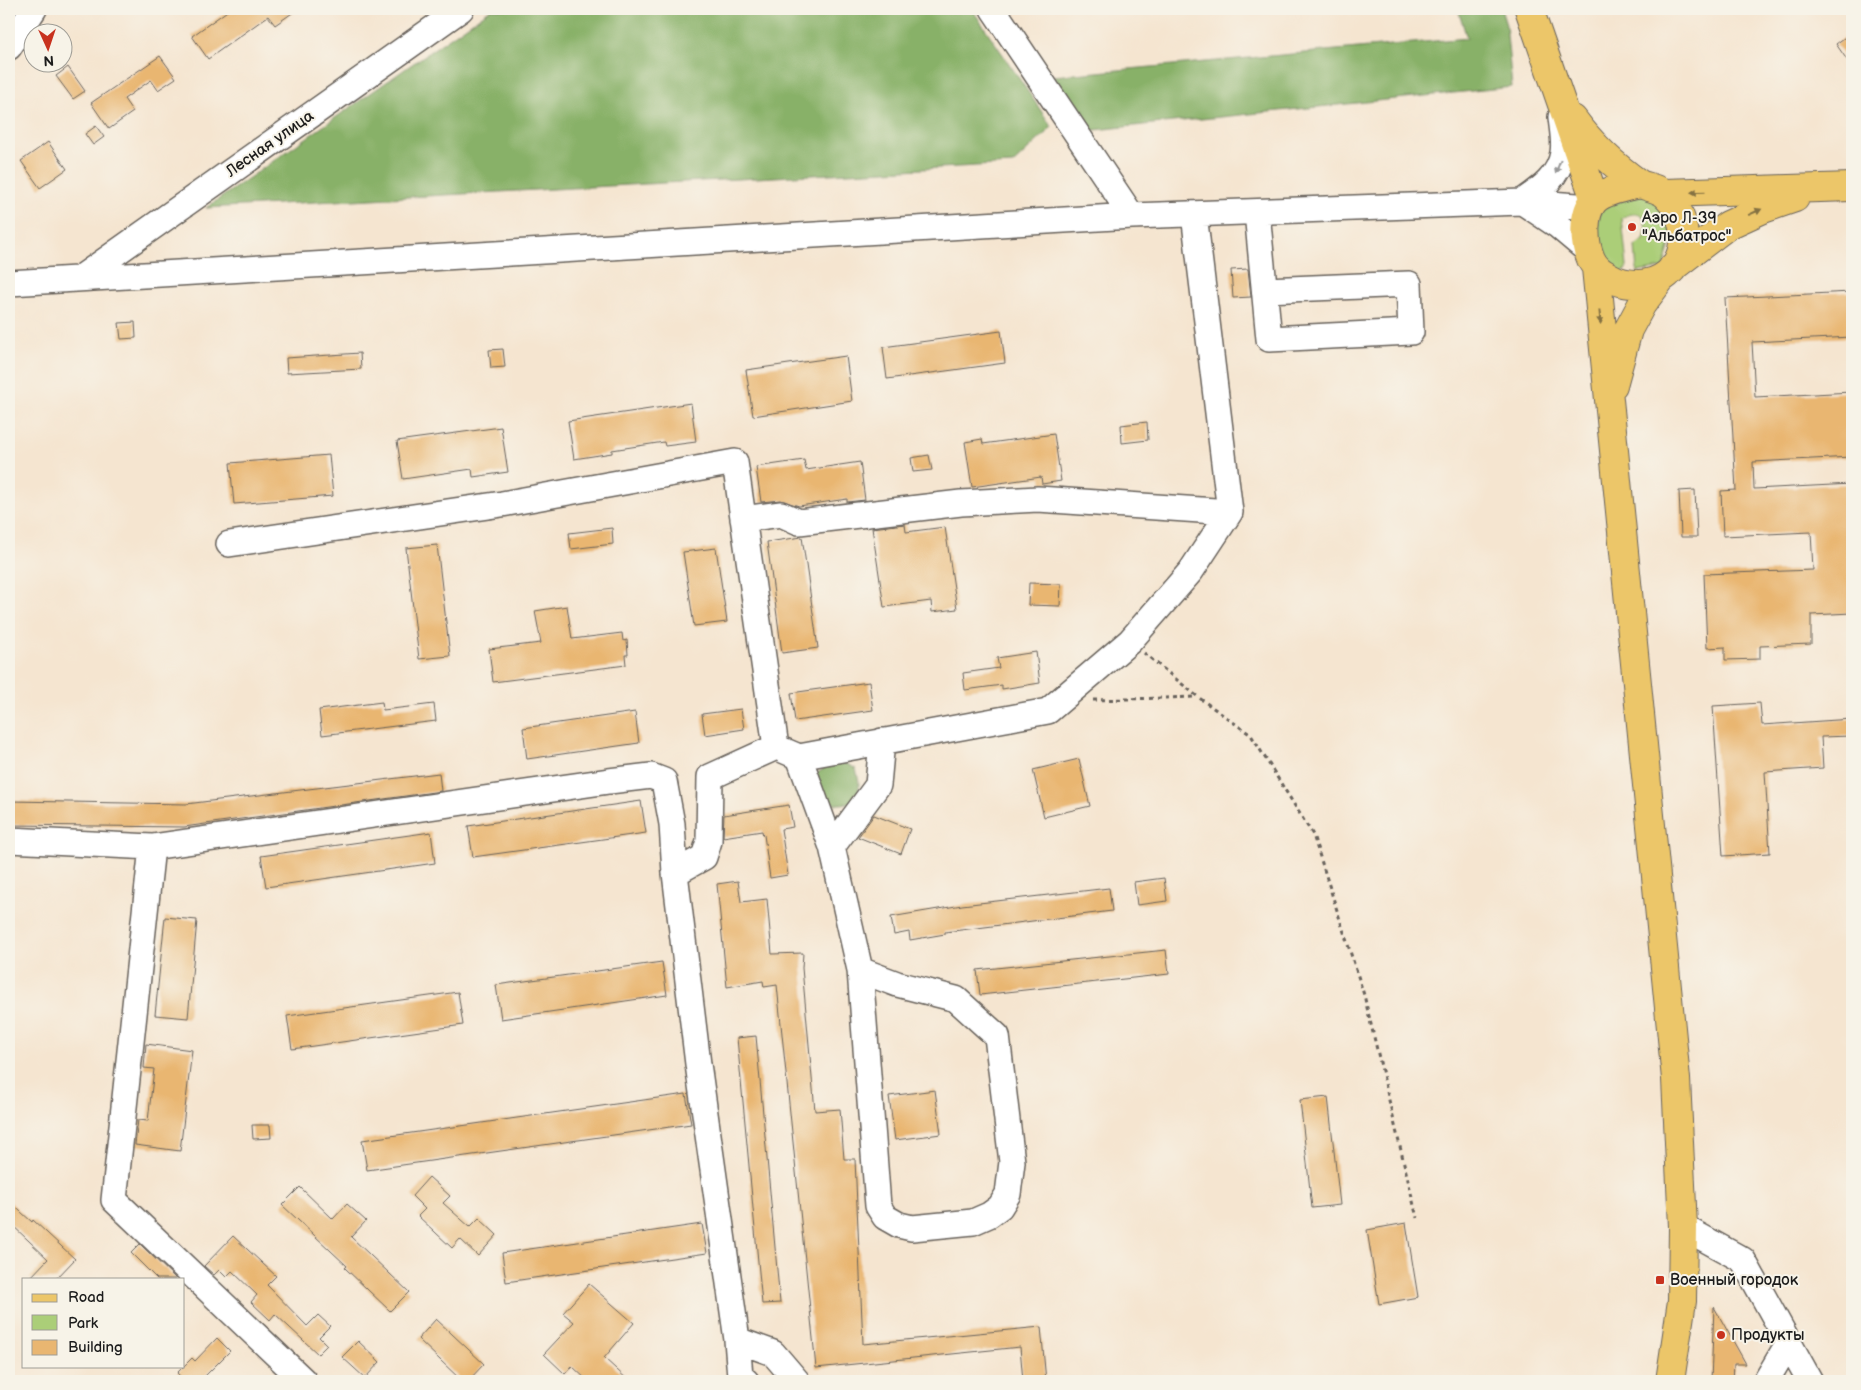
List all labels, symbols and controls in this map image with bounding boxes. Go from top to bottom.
north arrow [22,22,72,72]
text: N [43,52,54,69]
street label: Лесная улица [222,106,318,182]
one-way arrow [1554,159,1561,174]
one-way arrow [1690,188,1706,196]
one-way arrow [1748,208,1762,216]
place label: Аэро Л-39 "Альбатрос" [1641,209,1732,246]
marker: Аэро Л-39 "Альбатрос" [1626,221,1638,233]
one-way arrow [1597,309,1605,325]
place label: Военный городок [1670,1271,1799,1290]
marker: Военный городок [1654,1274,1666,1286]
legend [22,1278,185,1368]
text: Road [68,1288,104,1307]
text: Park [68,1314,99,1333]
place label: Продукты [1731,1326,1804,1345]
marker: Продукты [1715,1329,1727,1341]
text: Building [68,1338,123,1357]

